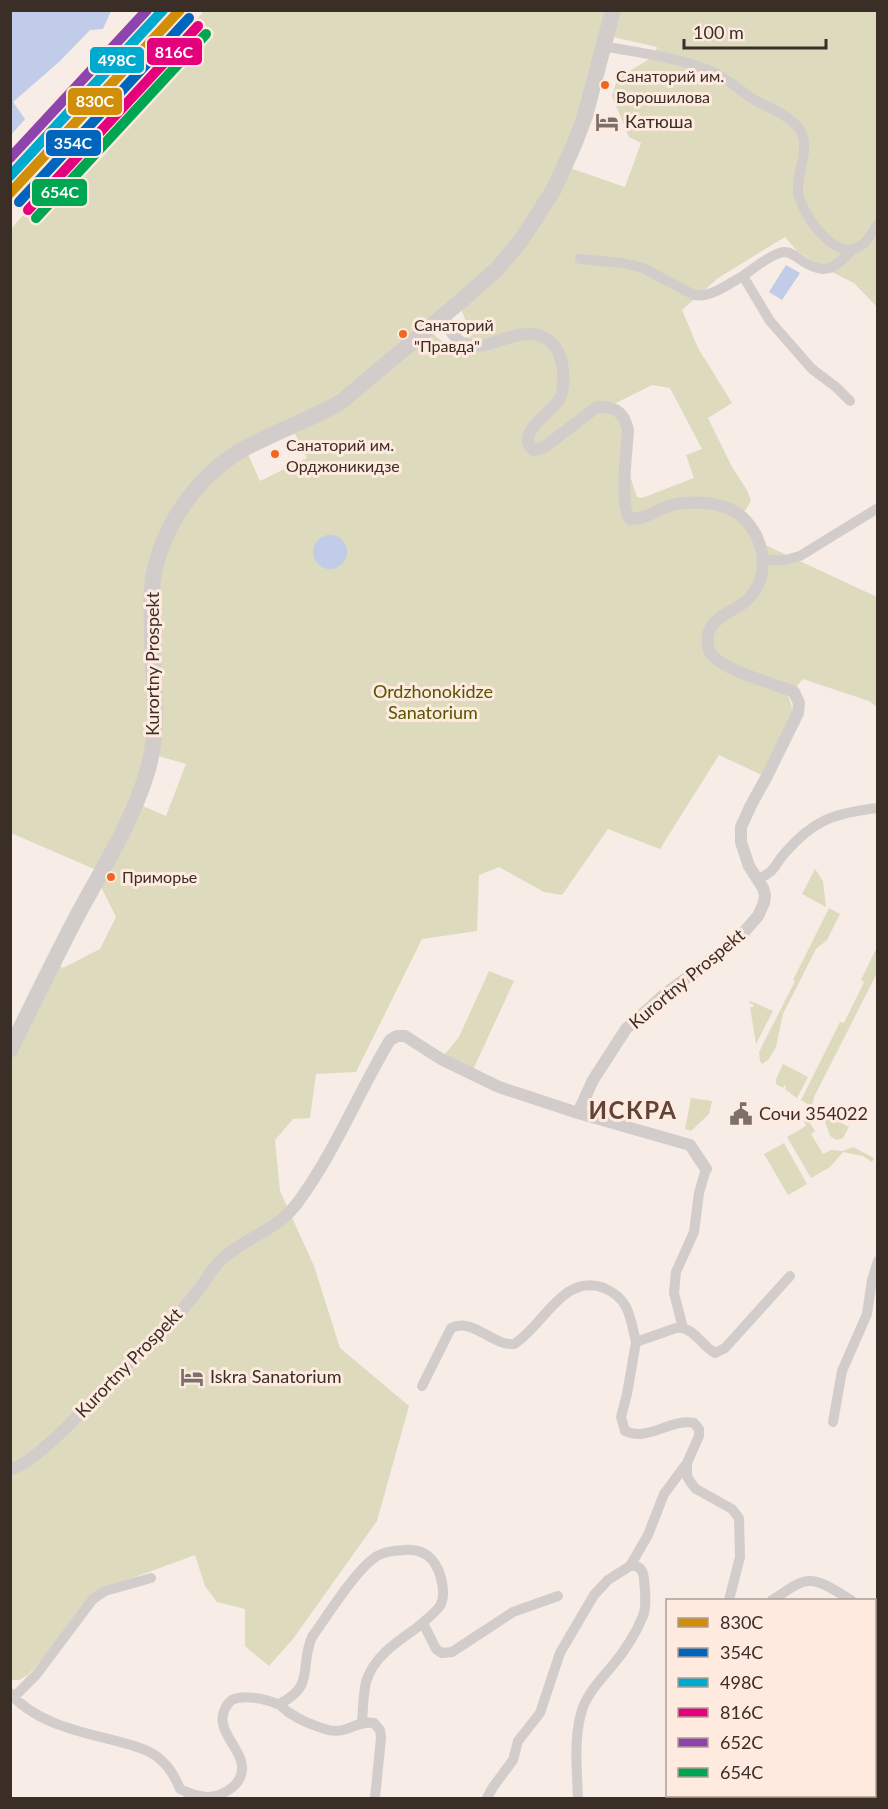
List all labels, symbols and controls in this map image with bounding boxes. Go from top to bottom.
scale bar [684,12,826,50]
text: 100 m [693,21,744,43]
line badge: 816С [146,37,203,66]
text: 816С [155,42,194,61]
line badge: 498С [89,46,145,74]
text: 498С [98,50,137,69]
place label: Санаторий им. Ворошилова [616,66,724,106]
marker: Санаторий им. Ворошилова [599,79,611,91]
line badge: 830С [67,87,123,116]
text: 830С [76,91,115,110]
hotel icon: Катюша [594,109,620,135]
place label: Катюша [625,110,693,132]
line badge: 354С [45,129,102,157]
text: 354С [54,133,93,152]
line badge: 654С [31,178,88,207]
text: 654С [41,182,80,201]
place label: Санаторий "Правда" [414,315,494,355]
marker: Санаторий "Правда" [397,328,409,340]
place label: Санаторий им. Орджоникидзе [286,435,400,475]
marker: Санаторий им. Орджоникидзе [269,448,281,460]
street label: Kurortny Prospekt [141,591,163,736]
park label: Ordzhonokidze Sanatorium [373,680,493,723]
place label: Приморье [122,867,197,886]
marker: Приморье [105,871,117,883]
street label: Kurortny Prospekt [624,923,749,1033]
district label: ИСКРА [589,1095,677,1124]
public building icon: Сочи 354022 [728,1101,754,1127]
place label: Сочи 354022 [759,1102,868,1124]
street label: Kurortny Prospekt [70,1302,187,1422]
hotel icon: Iskra Sanatorium [179,1364,205,1390]
place label: Iskra Sanatorium [210,1365,341,1387]
legend [666,1599,876,1797]
text: 830С [720,1611,763,1633]
text: 354С [720,1641,763,1663]
text: 498С [720,1671,763,1693]
text: 816С [720,1701,763,1723]
text: 652С [720,1731,763,1753]
text: 654С [720,1761,763,1783]

